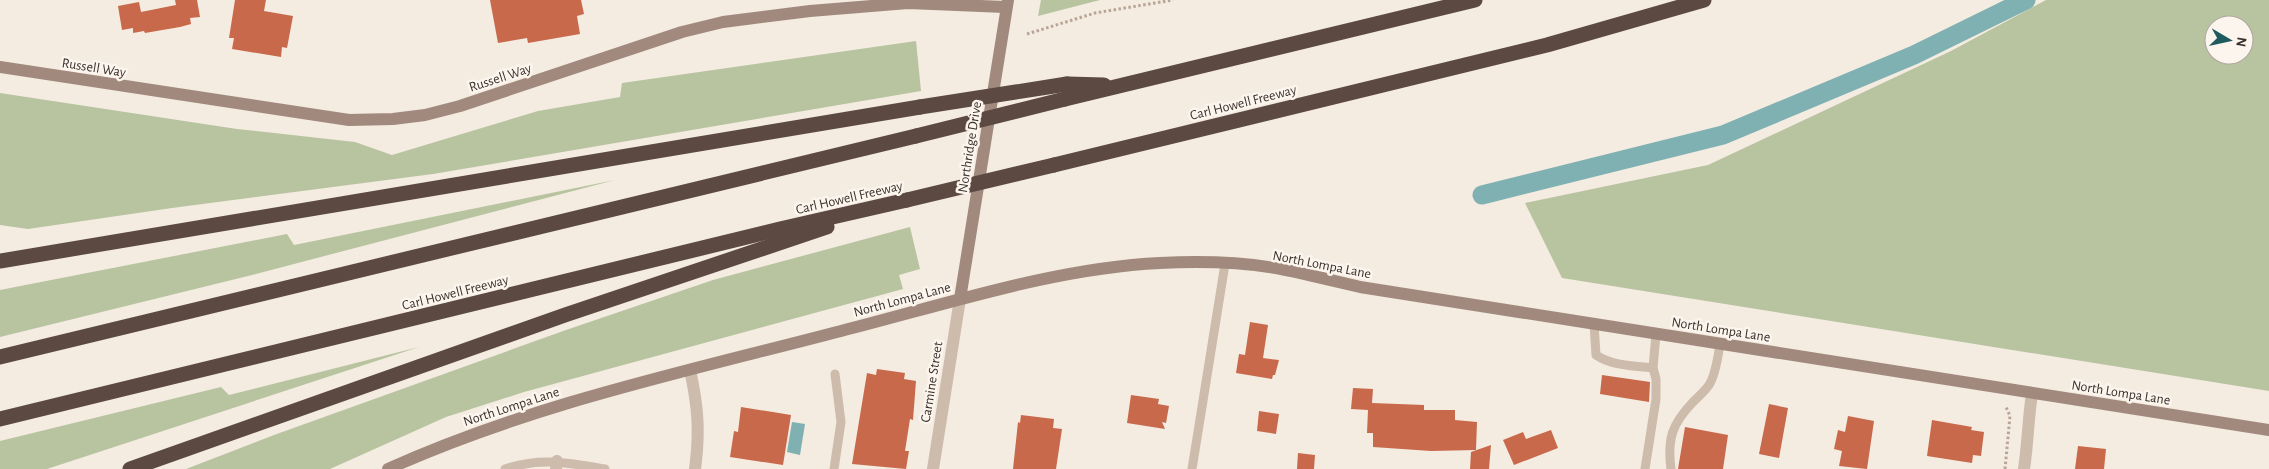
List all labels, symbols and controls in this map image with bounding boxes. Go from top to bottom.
north arrow [2204,15,2254,65]
text: N [2233,36,2249,48]
street label: Russell Way [61,56,127,80]
street label: Russell Way [467,61,533,95]
street label: Carl Howell Freeway [1189,83,1298,123]
street label: Northridge Drive [956,101,984,194]
street label: Carl Howell Freeway [794,179,904,217]
street label: North Lompa Lane [1271,249,1372,281]
street label: Carl Howell Freeway [401,273,510,313]
street label: North Lompa Lane [852,280,952,320]
street label: North Lompa Lane [1670,315,1771,345]
street label: Carmine Street [919,340,945,424]
street label: North Lompa Lane [2070,378,2171,408]
street label: North Lompa Lane [462,385,561,429]

